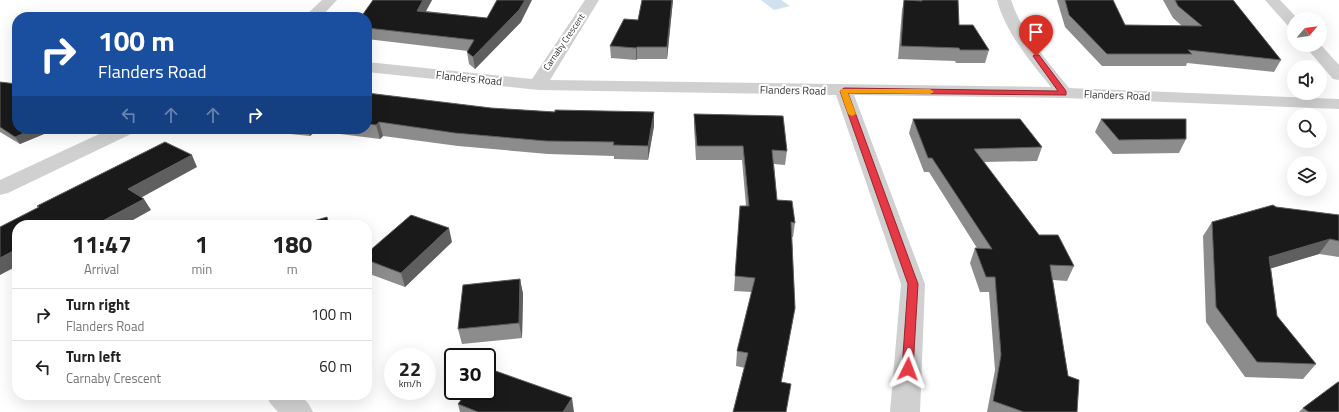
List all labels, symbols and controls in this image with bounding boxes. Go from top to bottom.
street label: Carnaby Crescent [540,10,588,73]
north arrow [1287,12,1327,52]
map controls [1287,12,1327,196]
pin [1019,15,1053,56]
text: 100 m [98,19,175,62]
icon: arrive [1025,21,1047,43]
icon: right [32,28,84,80]
text: Flanders Road [98,58,206,85]
button: sound [1287,60,1327,100]
street label: Flanders Road [435,67,503,89]
street label: Flanders Road [760,81,826,99]
street label: Flanders Road [1084,86,1151,104]
icon: left [118,104,140,126]
icon: ahead [160,104,182,126]
icon: ahead [202,104,224,126]
icon: right [244,104,266,126]
button: search [1287,108,1327,148]
button: layers [1287,156,1327,196]
text: 11:47 [72,226,132,262]
text: 1 [195,226,209,262]
text: 180 [272,226,312,262]
text: Arrival [84,259,119,279]
text: min [191,259,212,279]
text: m [287,259,298,279]
text: Turn right [66,293,130,316]
text: 100 m [311,303,352,326]
icon: right [32,304,54,326]
text: Flanders Road [66,316,144,336]
text: Turn left [66,345,121,368]
speed limit sign: 30 [444,348,496,400]
position arrow [887,348,929,390]
text: 22 [399,353,421,384]
text: 60 m [319,355,352,378]
icon: left [32,356,54,378]
text: Carnaby Crescent [66,368,161,388]
text: km/h [399,376,421,391]

